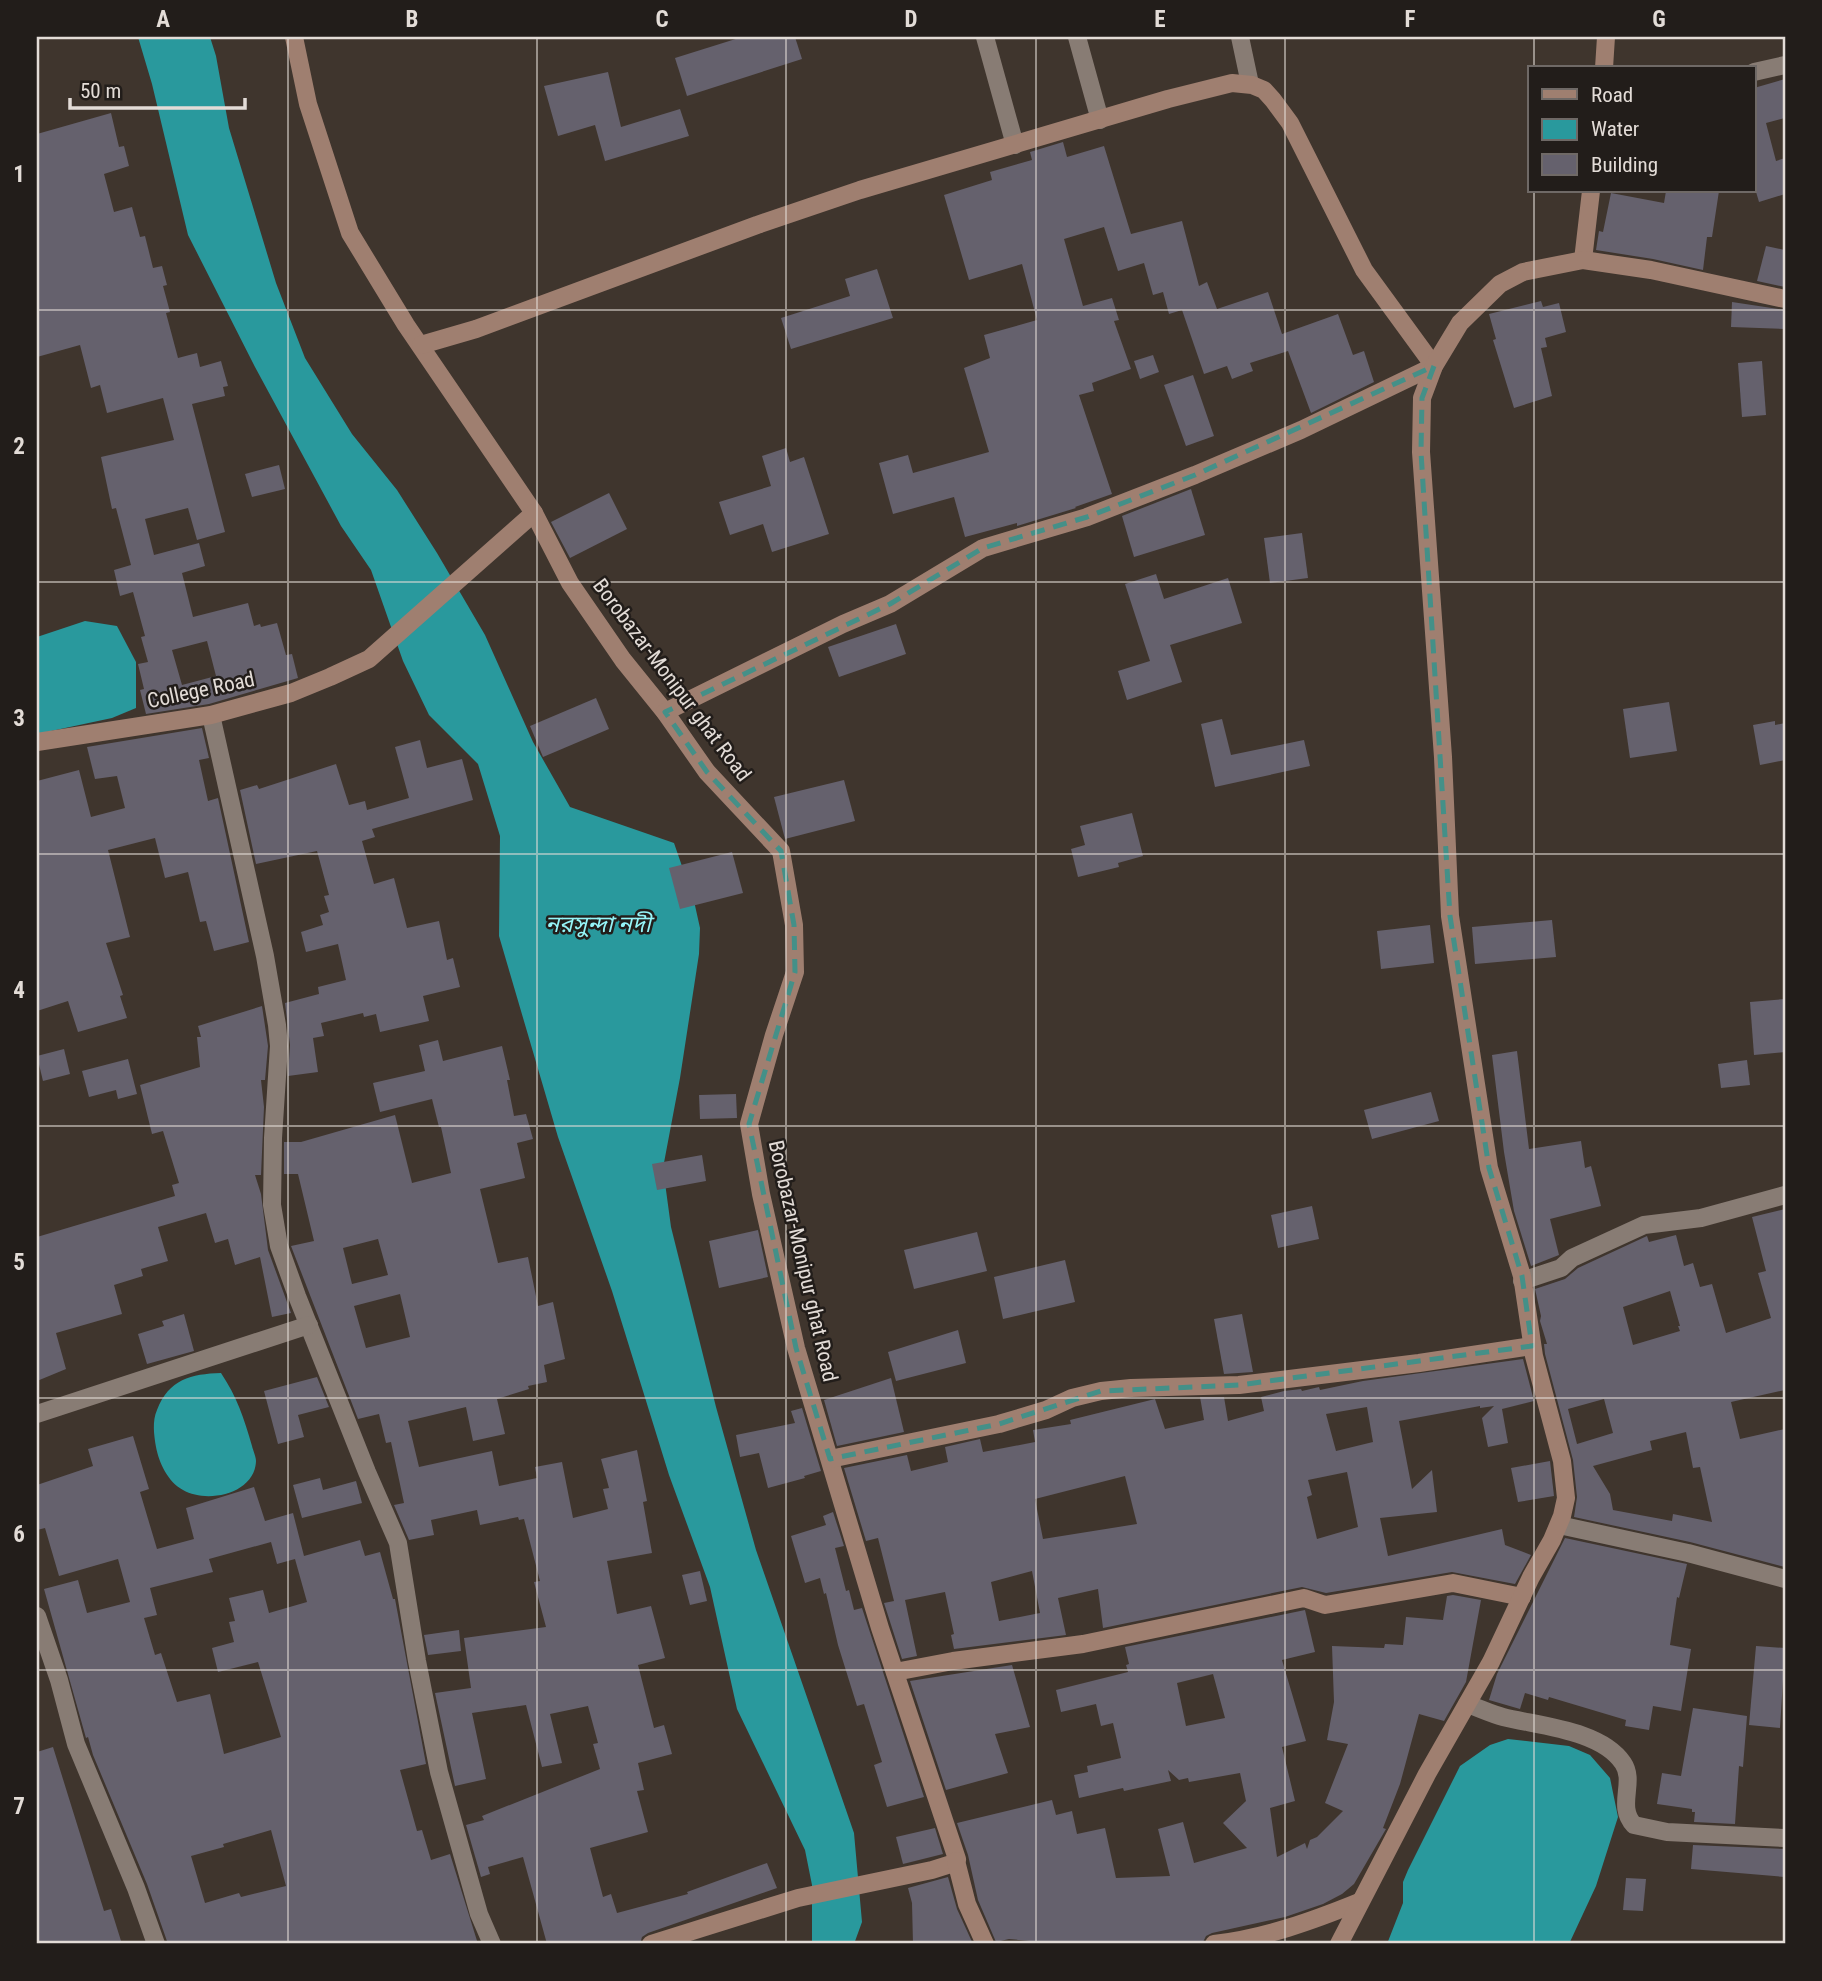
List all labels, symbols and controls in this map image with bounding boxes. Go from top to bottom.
text: A [156,6,170,33]
text: B [406,6,418,33]
text: C [655,6,669,33]
text: D [905,6,918,33]
text: E [1154,6,1166,33]
text: F [1405,6,1416,33]
text: G [1652,6,1666,33]
scale bar [70,66,245,110]
legend [1528,66,1756,192]
text: 50 m [80,79,121,103]
text: Road [1591,83,1633,107]
text: Water [1591,117,1639,141]
text: Building [1591,153,1658,177]
text: 1 [13,161,25,188]
text: 2 [13,433,25,460]
street label: Borobazar-Monipur ghat Road [588,574,756,786]
street label: College Road [145,667,257,713]
text: 3 [13,705,25,732]
water label: নরসুন্দা নদী [545,911,655,938]
text: 4 [13,977,25,1004]
street label: Borobazar-Monipur ghat Road [764,1138,842,1384]
text: 5 [13,1249,25,1276]
text: 6 [13,1521,25,1548]
text: 7 [13,1793,25,1820]

